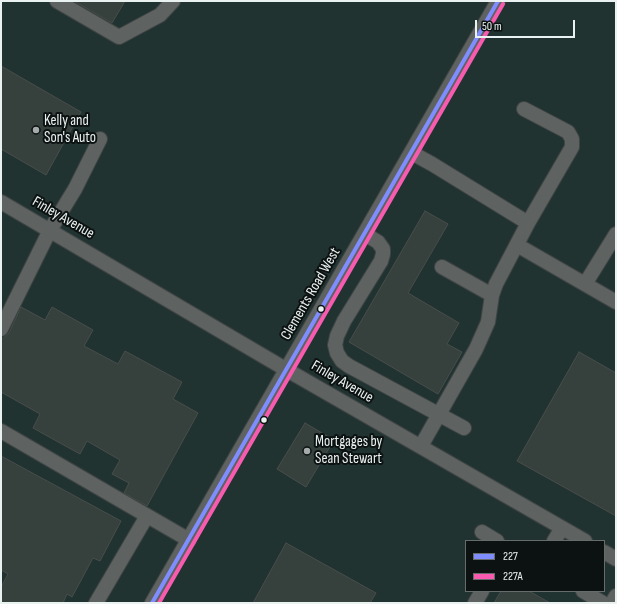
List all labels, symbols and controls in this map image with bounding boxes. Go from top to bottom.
scale bar [477,12,577,38]
text: 50 m [482,19,502,34]
place label: Kelly and Son's Auto [44,112,96,147]
marker: Kelly and Son's Auto [31,125,41,135]
street label: Finley Avenue [29,193,97,243]
street label: Clements Road West [277,245,345,343]
unlabelled marker [316,304,326,314]
street label: Finley Avenue [308,357,376,407]
unlabelled marker [259,415,269,425]
place label: Mortgages by Sean Stewart [315,433,382,468]
marker: Mortgages by Sean Stewart [302,446,312,456]
legend [465,540,605,592]
text: 227 [503,549,518,564]
text: 227A [503,569,523,584]

